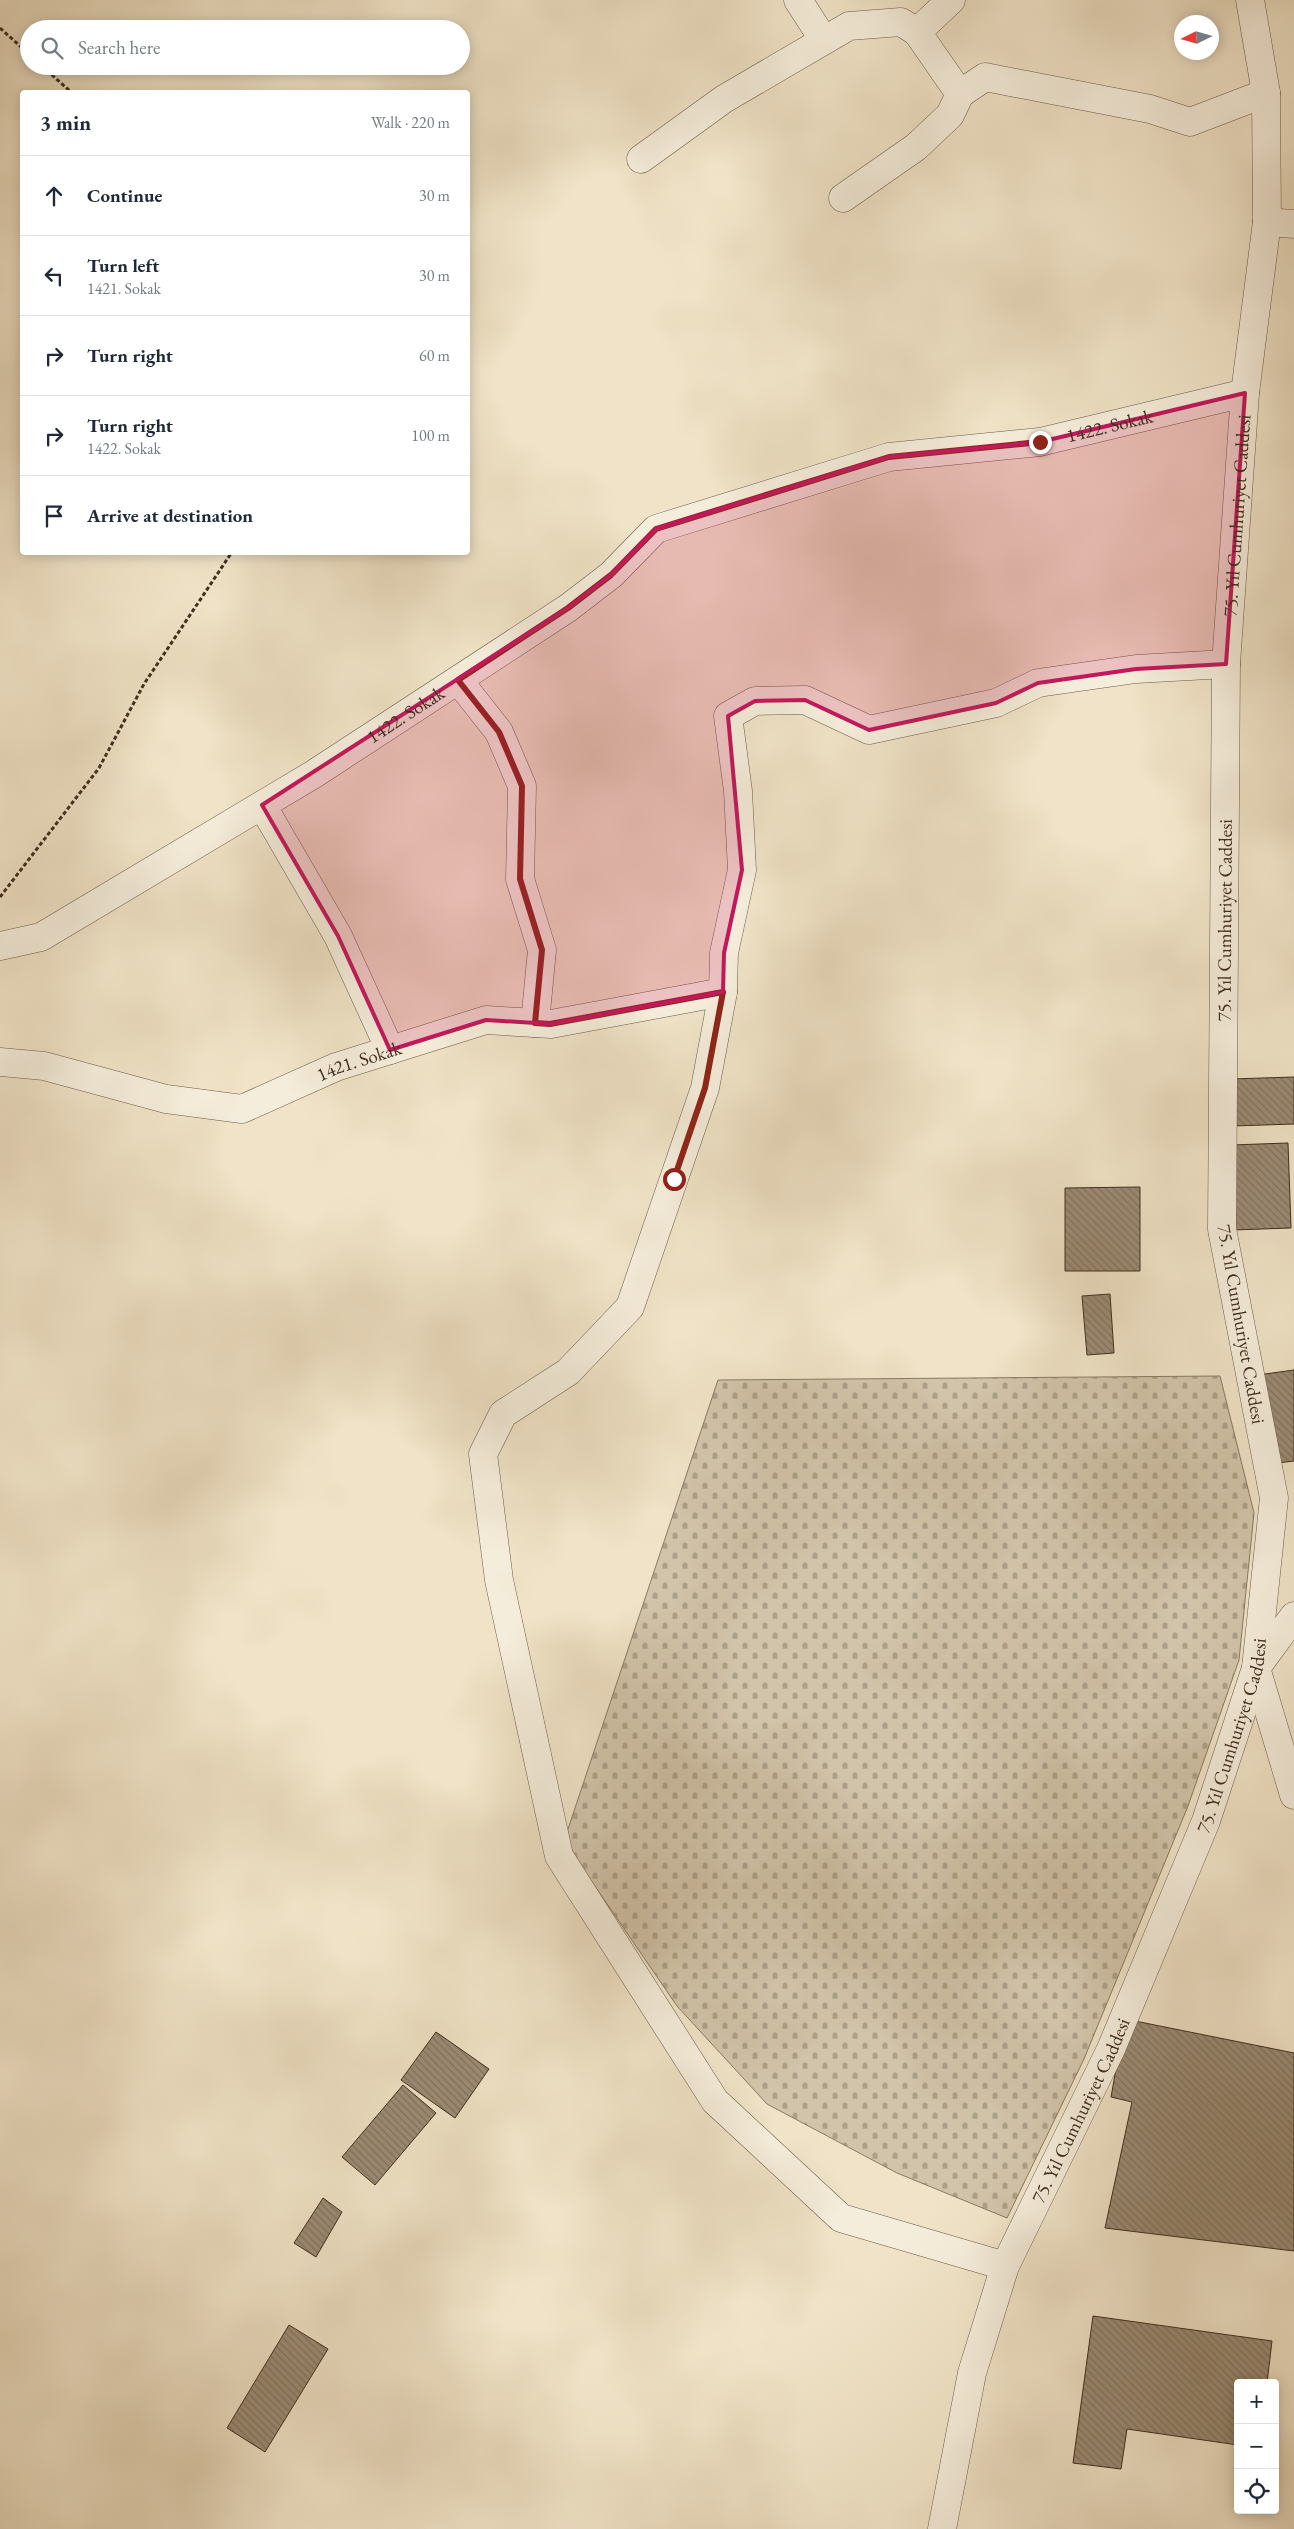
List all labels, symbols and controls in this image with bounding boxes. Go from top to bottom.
north arrow [1174,15,1219,60]
search box [20,20,470,75]
icon: search [38,34,66,62]
text: Search here [78,35,160,60]
text: 3 min [40,109,91,136]
text: Walk · 220 m [371,112,450,133]
icon: ahead [40,182,68,210]
text: Continue [87,183,162,208]
text: 30 m [419,185,450,206]
text: Turn left [87,253,159,278]
icon: left [40,262,68,290]
text: 30 m [419,265,450,286]
text: 1421. Sokak [87,278,161,299]
icon: right [40,342,68,370]
text: Turn right [87,343,173,368]
text: 60 m [419,345,450,366]
street label: 1422. Sokak [1064,403,1156,448]
text: Turn right [87,413,173,438]
street label: 75. Yıl Cumhuriyet Caddesi [1217,413,1256,618]
icon: right [40,422,68,450]
text: 100 m [411,425,450,446]
route end [1029,431,1052,454]
text: 1422. Sokak [87,438,161,459]
icon: arrive [40,502,68,530]
text: Arrive at destination [87,503,253,528]
street label: 1422. Sokak [362,680,450,749]
street label: 75. Yıl Cumhuriyet Caddesi [1211,819,1238,1022]
street label: 1421. Sokak [313,1035,406,1087]
route start [663,1168,686,1191]
street label: 75. Yıl Cumhuriyet Caddesi [1212,1222,1271,1426]
street label: 75. Yıl Cumhuriyet Caddesi [1190,1637,1272,1837]
street label: 75. Yıl Cumhuriyet Caddesi [1026,2014,1136,2207]
map controls [1234,2379,1279,2514]
button: + [1234,2379,1279,2424]
button: − [1234,2424,1279,2469]
button: locate [1234,2469,1279,2514]

